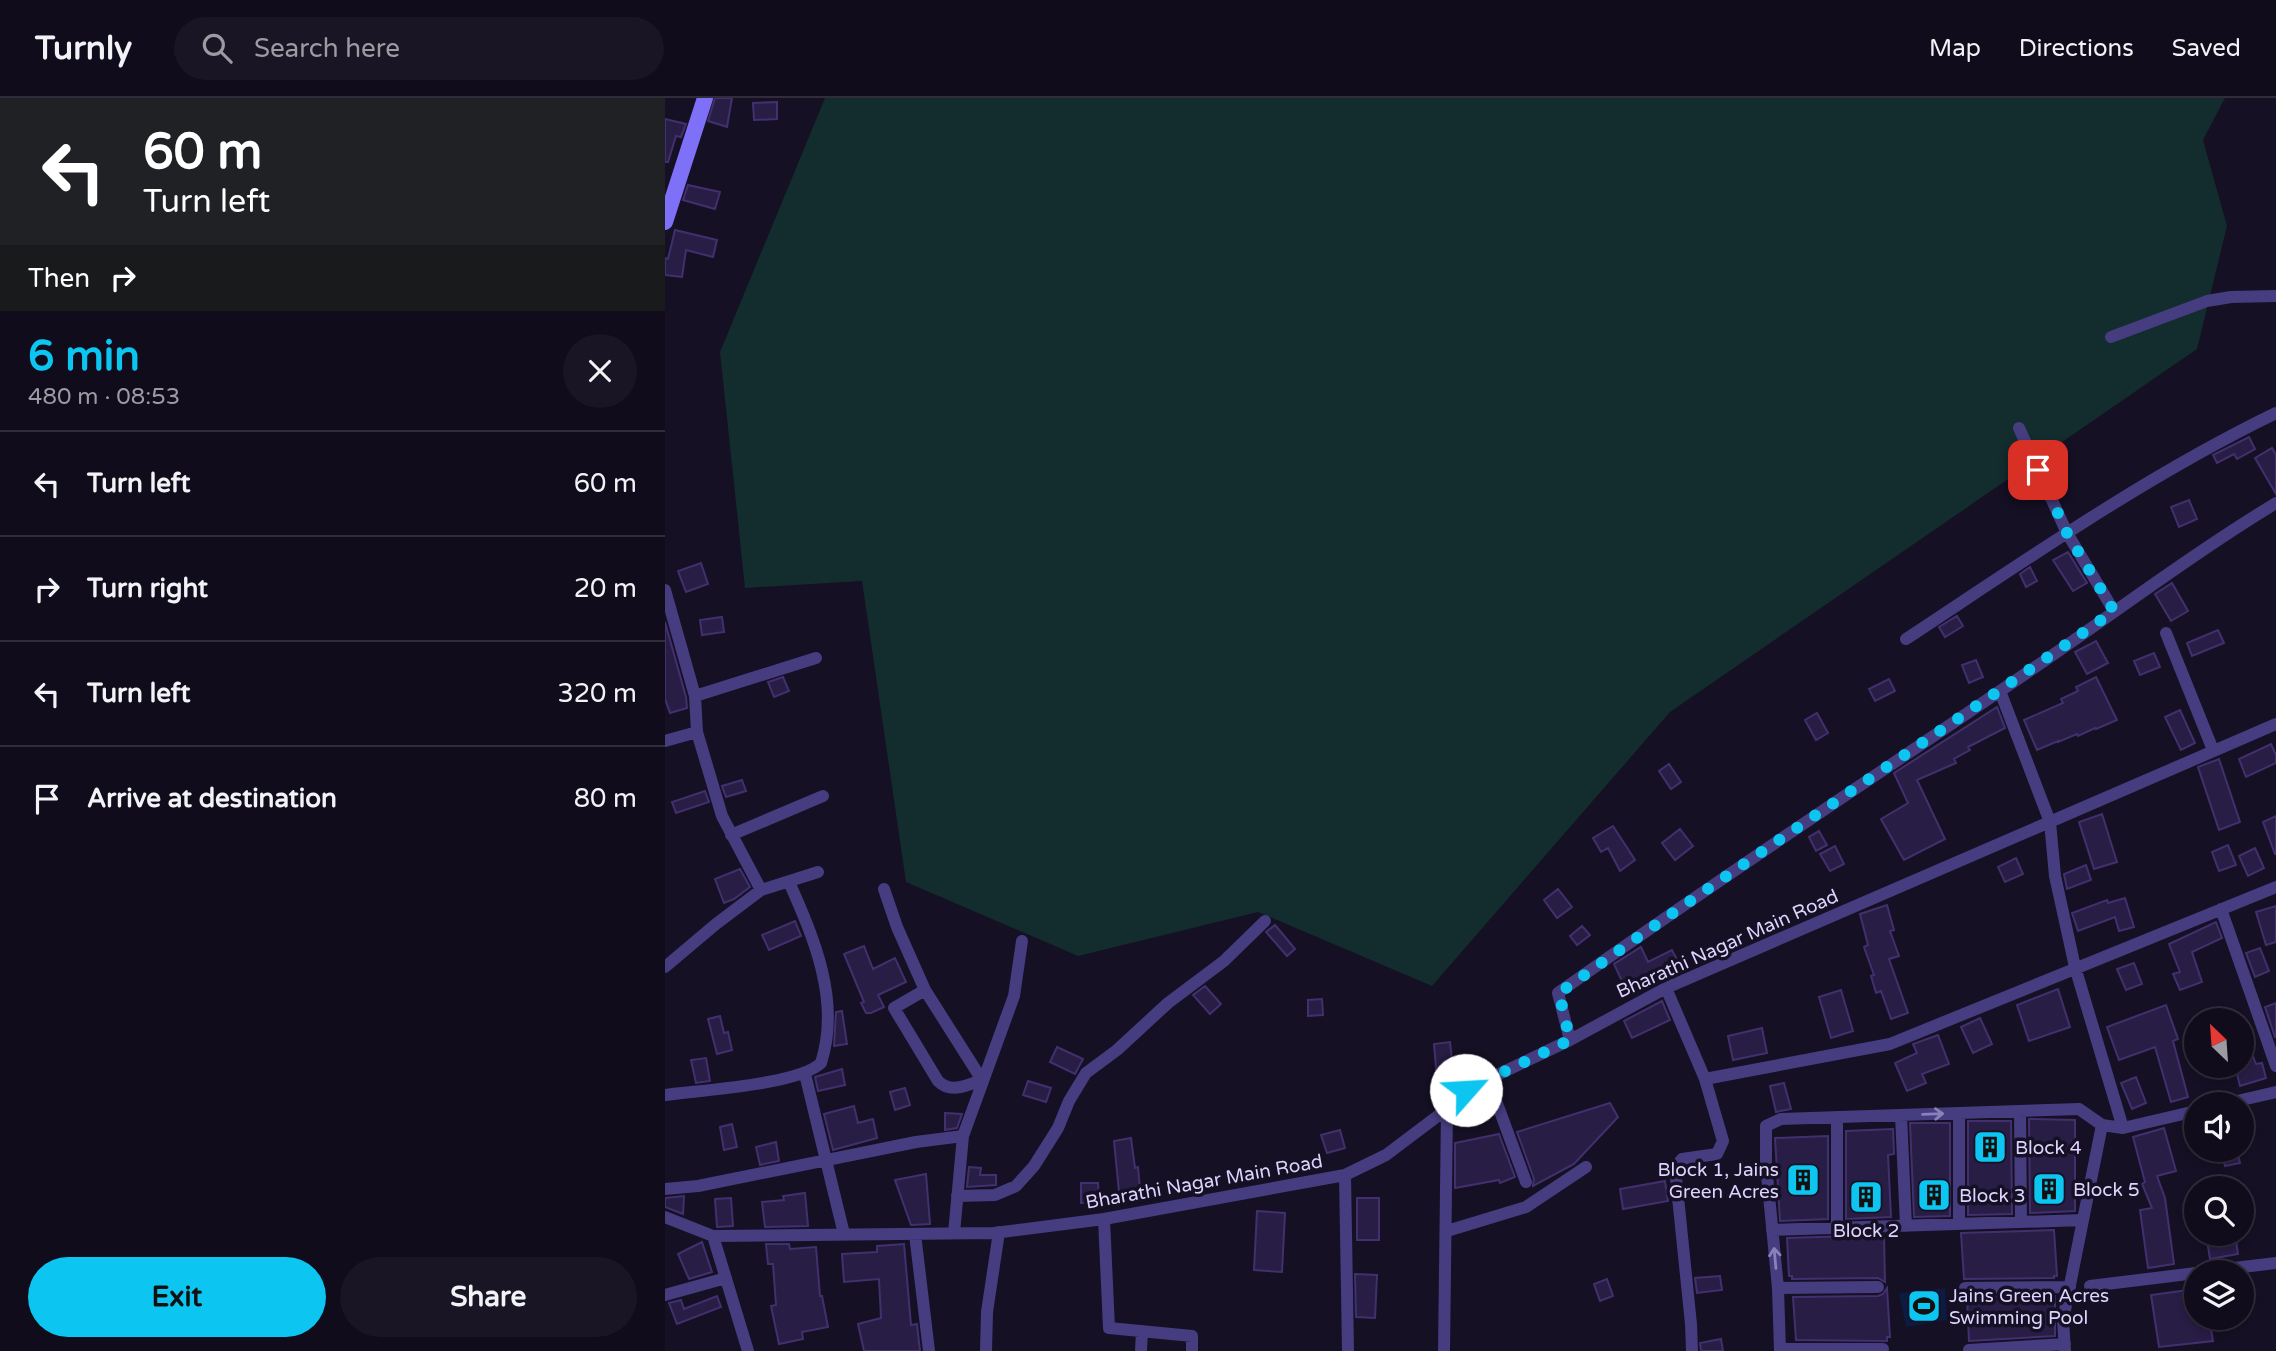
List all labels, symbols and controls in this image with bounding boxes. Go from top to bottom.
search box [174,17,664,80]
text: Turnly [35,29,132,68]
icon: search [198,29,236,67]
text: Search here [254,33,400,64]
text: Map [1929,34,1981,63]
text: Directions [2019,34,2134,63]
text: Saved [2172,34,2241,63]
text: 60 m [143,123,262,182]
icon: left [28,126,119,217]
text: Turn left [143,183,270,221]
icon: right [104,259,142,297]
text: Then [28,263,90,294]
text: 6 min [28,331,140,382]
button: close [563,334,637,408]
text: 480 m · 08:53 [28,383,180,411]
pin [2008,440,2068,500]
icon: arrive [2019,451,2057,489]
icon: left [28,465,66,503]
text: Turn left [87,468,190,499]
text: 60 m [574,468,637,499]
icon: right [28,570,66,608]
text: Turn right [87,573,208,604]
text: 20 m [574,573,637,604]
icon: left [28,675,66,713]
text: Turn left [87,678,190,709]
text: 320 m [557,678,637,709]
icon: arrive [28,780,66,818]
text: Arrive at destination [87,783,337,814]
text: 80 m [574,783,637,814]
street label: Bharathi Nagar Main Road [1613,885,1842,1003]
north arrow [2184,1008,2254,1078]
map controls [2184,1008,2254,1330]
position arrow [1429,1053,1503,1127]
button: sound [2184,1092,2254,1162]
one-way arrow [1921,1107,1944,1120]
building icon: Block 4 [1971,1128,2009,1166]
place label: Block 4 [2015,1137,2082,1159]
street label: Bharathi Nagar Main Road [1084,1150,1324,1214]
place label: Block 1, Jains Green Acres [1657,1159,1779,1203]
building icon: Block 1, Jains Green Acres [1784,1161,1822,1199]
building icon: Block 5 [2030,1170,2068,1208]
building icon: Block 3 [1915,1176,1953,1214]
button: search [2184,1176,2254,1246]
building icon: Block 2 [1847,1178,1885,1216]
place label: Block 5 [2073,1179,2140,1201]
place label: Block 3 [1959,1185,2026,1207]
place label: Block 2 [1833,1220,1899,1242]
one-way arrow [1768,1248,1781,1270]
button: Exit [28,1257,326,1337]
button: Share [340,1257,637,1337]
button: layers [2184,1260,2254,1330]
place label: Jains Green Acres Swimming Pool [1949,1285,2109,1329]
sports icon: Jains Green Acres Swimming Pool [1905,1287,1943,1325]

